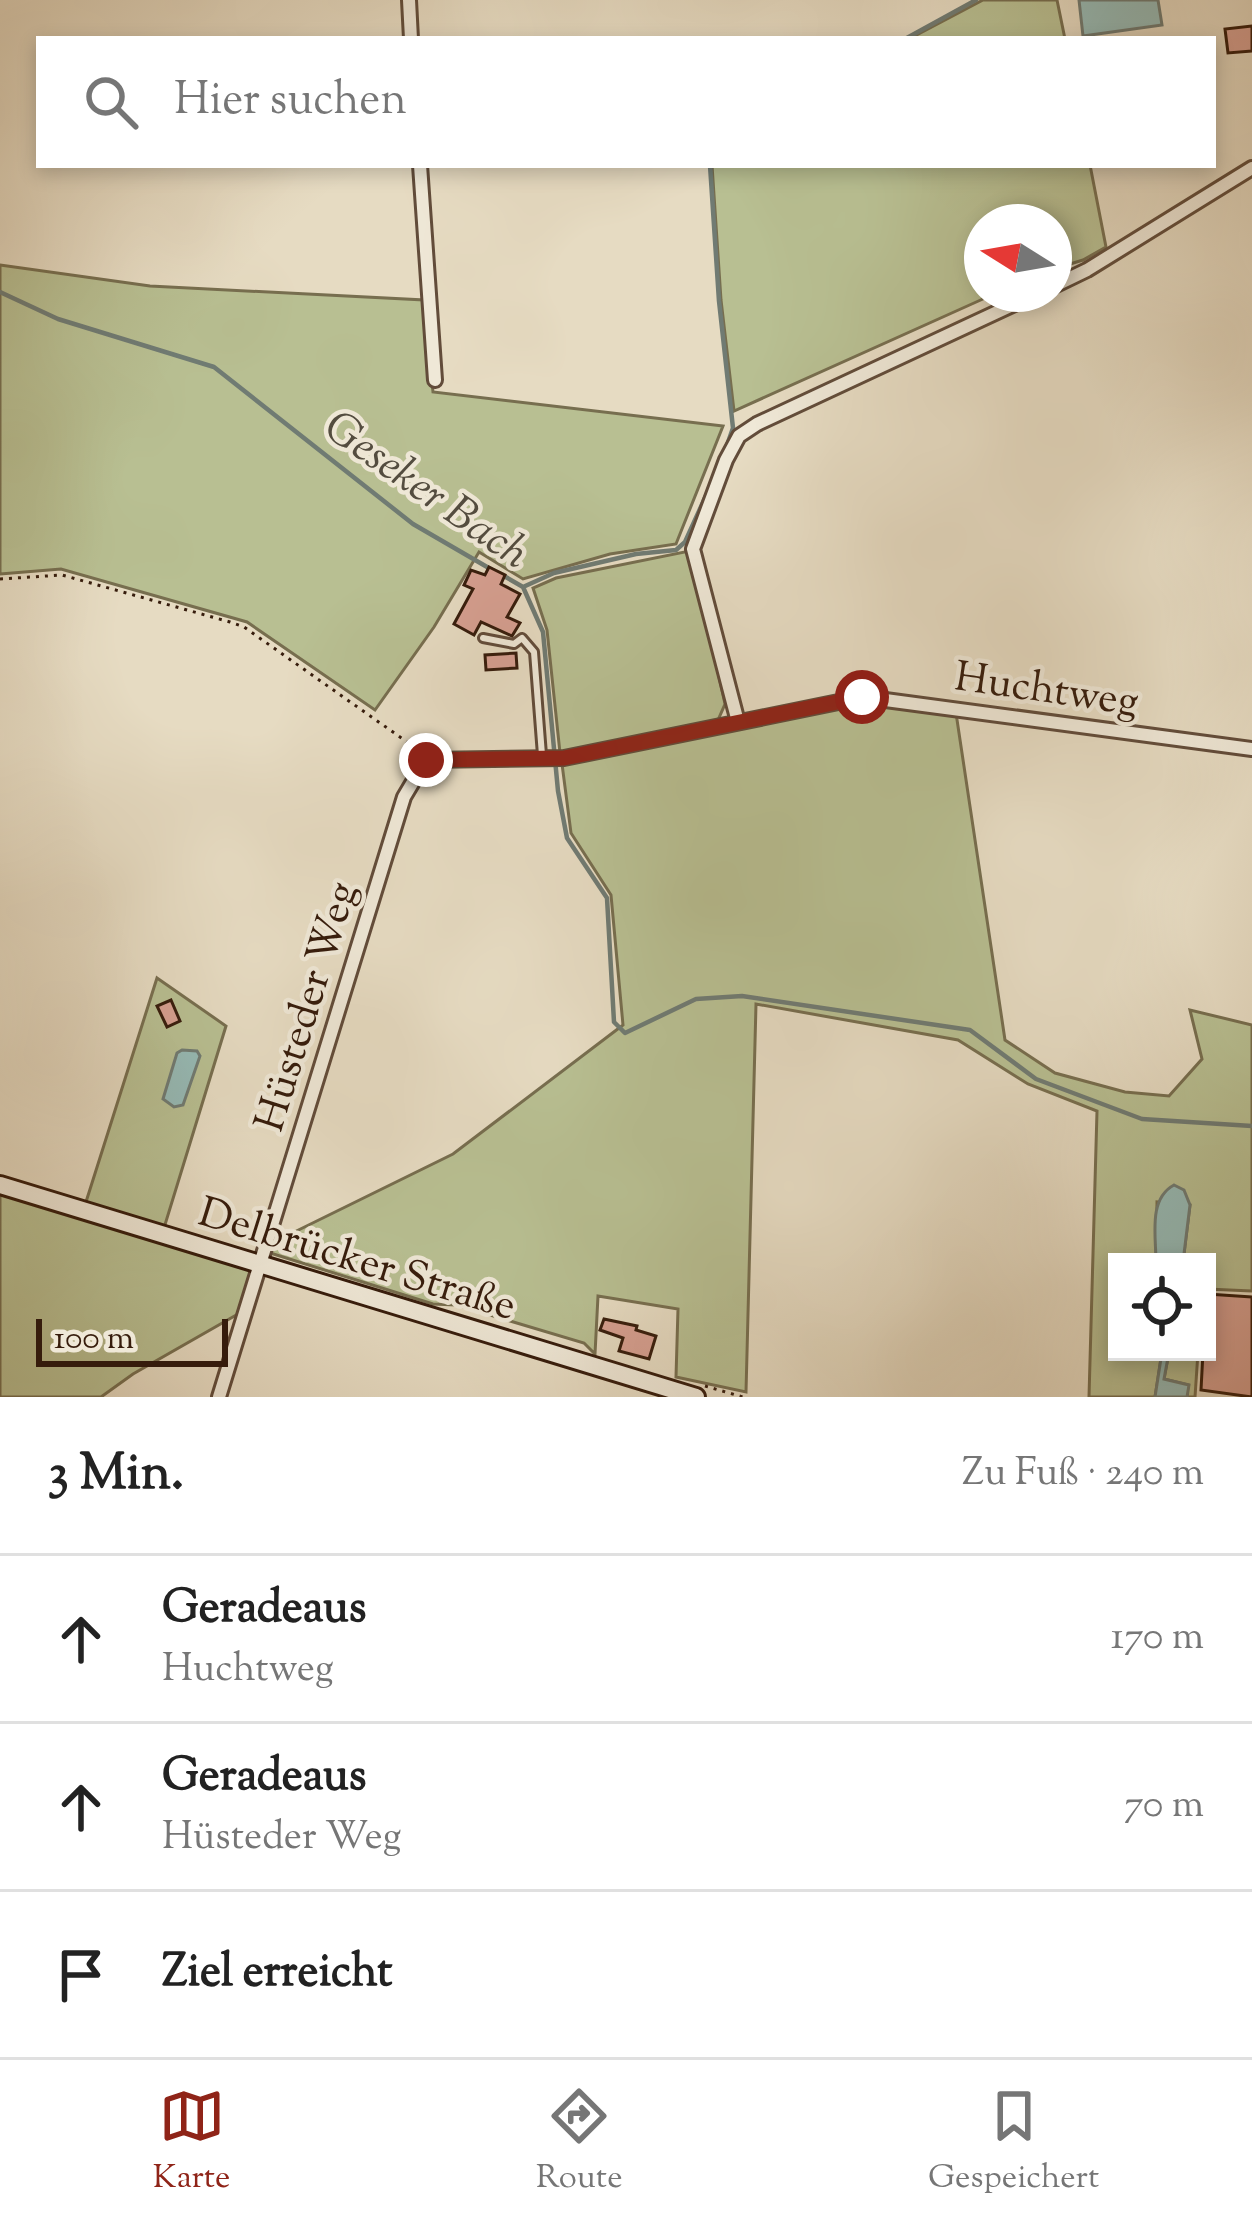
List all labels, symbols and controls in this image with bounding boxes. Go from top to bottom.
search box [36,36,1216,168]
icon: search [78,69,144,135]
text: Hier suchen [174,70,407,135]
north arrow [964,204,1072,312]
water label: Geseker Bach [309,398,541,588]
street label: Huchtweg [950,649,1142,735]
route start [835,670,889,724]
route end [399,733,453,787]
street label: Hüsteder Weg [242,875,375,1140]
street label: Delbrücker Straße [190,1185,523,1339]
map controls [1108,1253,1216,1361]
button: locate [1108,1253,1216,1361]
scale bar [36,1313,228,1366]
text: 100 m [54,1316,134,1364]
text: 3 Min. [48,1439,184,1512]
text: Zu Fuß · 240 m [962,1447,1204,1503]
text: Geradeaus [162,1578,366,1643]
icon: ahead [48,1606,114,1672]
text: 170 m [1111,1611,1204,1667]
text: Huchtweg [162,1643,334,1699]
text: Geradeaus [162,1746,366,1811]
icon: ahead [48,1774,114,1840]
text: 70 m [1124,1779,1204,1835]
text: Hüsteder Weg [162,1811,402,1867]
icon: arrive [48,1942,114,2008]
text: Ziel erreicht [162,1942,393,2007]
tab: Karte [153,2083,230,2203]
tab: Route [536,2083,623,2203]
tab: Gespeichert [928,2083,1099,2203]

